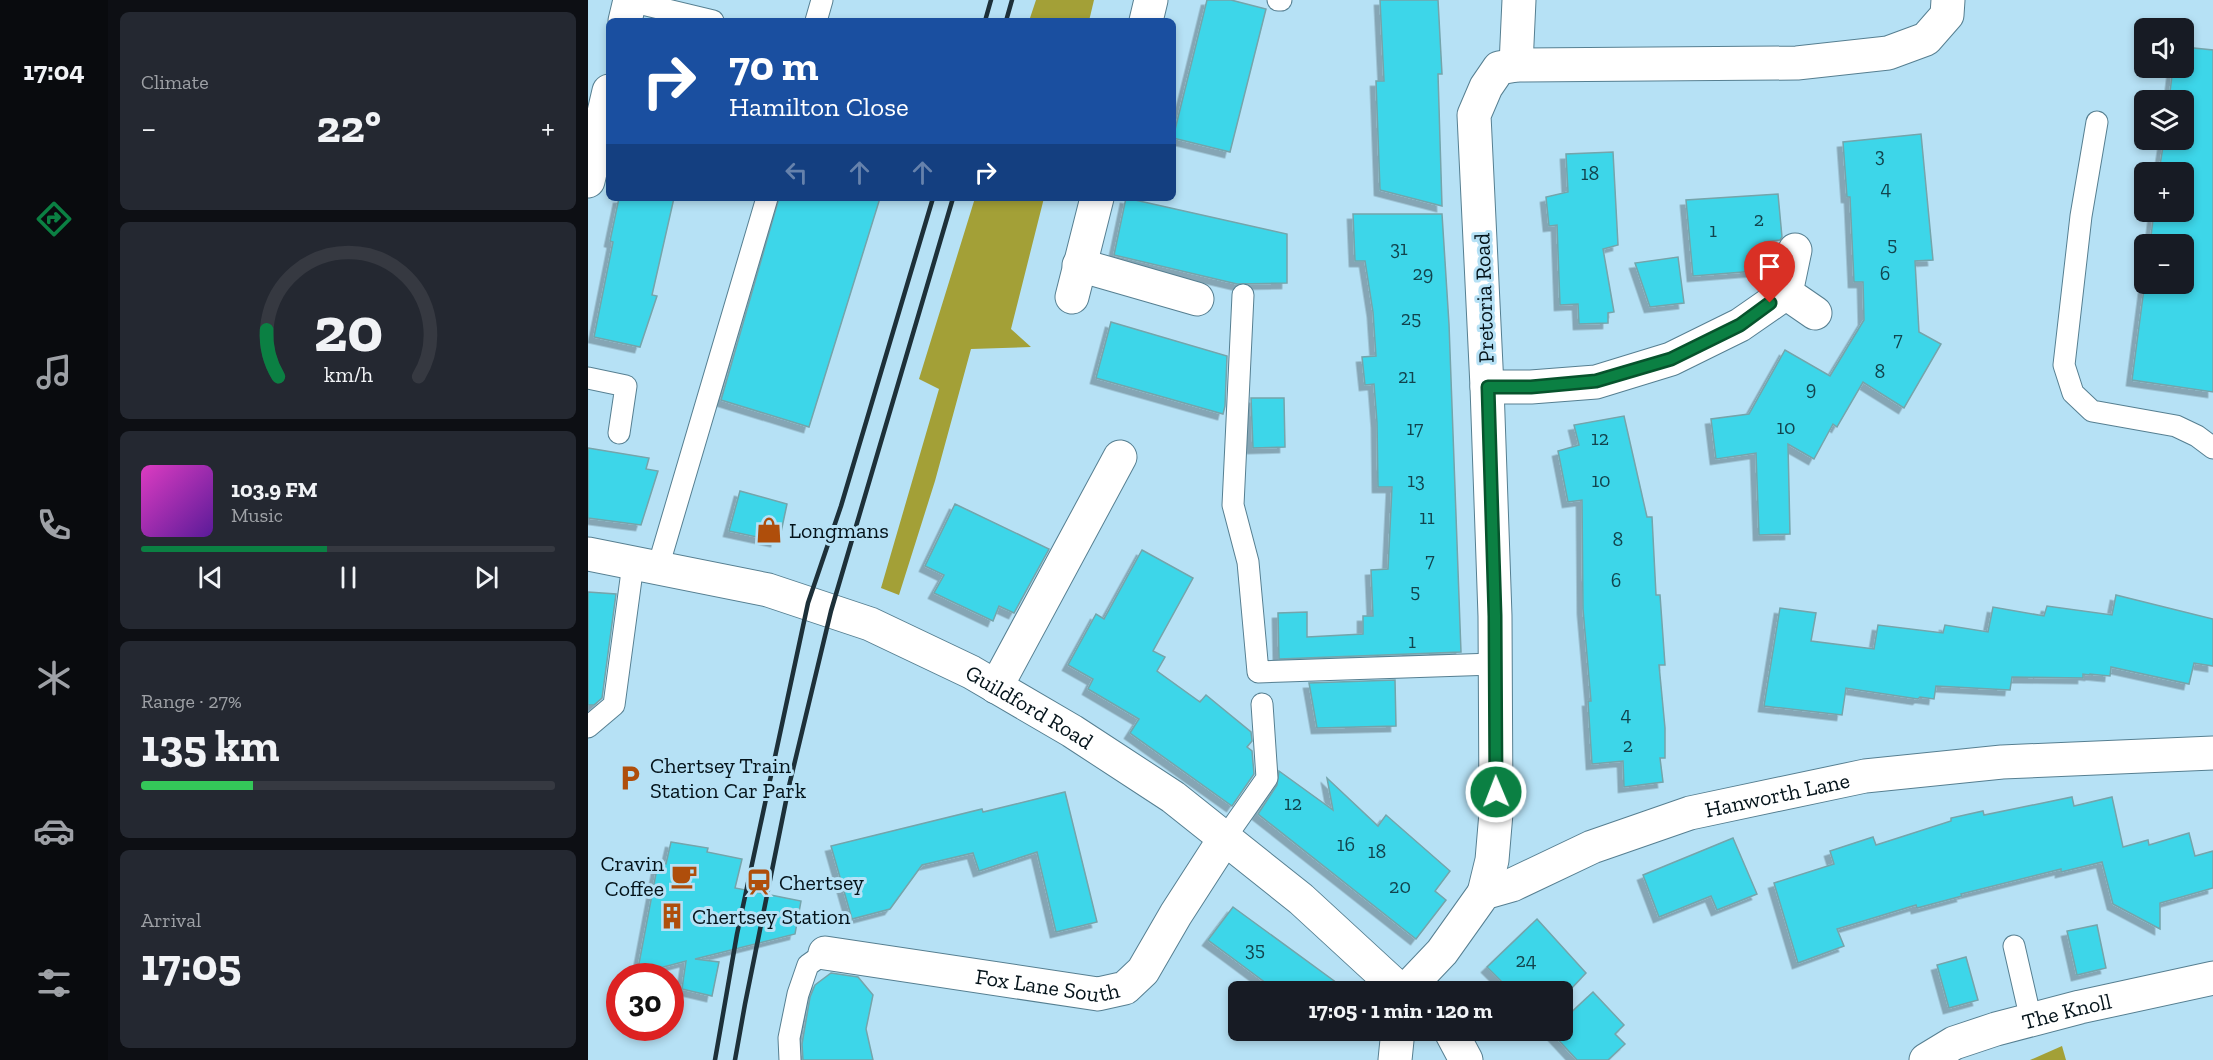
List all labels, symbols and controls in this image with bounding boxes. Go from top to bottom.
map controls [2134,18,2194,294]
button: sound [2134,18,2194,78]
text: 70 m [729,40,819,91]
icon: right [630,42,708,120]
text: 17:04 [23,55,85,87]
text: Climate [141,70,209,94]
button: layers [2134,90,2194,150]
text: Hamilton Close [729,91,909,123]
text: 22° [316,100,381,154]
text: − [141,108,156,147]
text: + [541,108,555,147]
house number: 3 [1875,143,1885,167]
icon: left [780,156,813,189]
icon: ahead [843,156,876,189]
icon: ahead [906,156,939,189]
icon: right [969,156,1002,189]
house number: 18 [1581,161,1599,185]
button: + [2134,162,2194,222]
house number: 4 [1881,176,1892,200]
icon: directions [33,198,75,240]
house number: 2 [1754,207,1764,231]
house number: 1 [1709,218,1717,242]
house number: 5 [1887,232,1897,256]
street label: Pretoria Road [1468,233,1500,363]
button: − [2134,234,2194,294]
house number: 31 [1390,236,1408,260]
pin [1744,241,1795,303]
icon: arrive [1753,250,1786,283]
house number: 29 [1413,261,1433,285]
house number: 6 [1880,261,1890,285]
text: 20 [313,293,383,368]
house number: 25 [1401,306,1421,330]
house number: 7 [1893,327,1903,351]
icon: music [33,351,75,393]
house number: 8 [1875,359,1885,383]
text: km/h [324,363,372,388]
house number: 21 [1398,364,1416,388]
house number: 9 [1806,376,1816,400]
house number: 10 [1776,415,1796,439]
house number: 17 [1407,416,1424,440]
house number: 12 [1591,426,1609,450]
house number: 13 [1407,468,1425,492]
house number: 10 [1591,468,1611,492]
text: 103.9 FM [231,476,317,503]
text: Music [231,503,283,527]
icon: phone [33,504,75,546]
house number: 11 [1419,505,1435,529]
shop icon: Longmans [754,515,784,545]
place label: Longmans [789,517,889,544]
house number: 8 [1613,527,1623,551]
house number: 7 [1425,548,1435,572]
icon: previous [194,561,227,594]
icon: pause [332,561,365,594]
icon: next [470,561,503,594]
house number: 6 [1611,568,1621,592]
house number: 5 [1410,579,1420,603]
house number: 1 [1408,629,1416,653]
icon: climate [33,657,75,699]
street label: Guildford Road [961,659,1099,755]
text: Range · 27% [141,689,242,713]
house number: 4 [1621,702,1632,726]
text: 135 km [141,719,279,773]
house number: 2 [1623,733,1633,757]
place label: Chertsey Train Station Car Park [650,752,807,804]
position arrow [1464,760,1528,824]
parking icon: Chertsey Train Station Car Park [615,763,645,793]
street label: Hanworth Lane [1702,766,1852,823]
house number: 12 [1284,791,1302,815]
icon: car [33,810,75,852]
house number: 16 [1337,832,1355,856]
house number: 18 [1368,839,1386,863]
place label: Cravin Coffee [600,850,664,902]
cafe icon: Cravin Coffee [669,861,699,891]
station icon: Chertsey [744,867,774,897]
place label: Chertsey [779,869,865,896]
house number: 20 [1389,874,1411,898]
building icon: Chertsey Station [657,901,687,931]
place label: Chertsey Station [692,903,851,930]
text: Arrival [141,908,201,932]
house number: 35 [1245,937,1265,961]
text: 17:05 [141,938,241,992]
house number: 24 [1515,948,1537,972]
icon: filters [33,962,75,1004]
street label: Fox Lane South [974,962,1123,1008]
speed limit sign: 30 [606,963,684,1041]
street label: The Knoll [2019,987,2114,1035]
text: 17:05 · 1 min · 120 m [1308,997,1493,1024]

